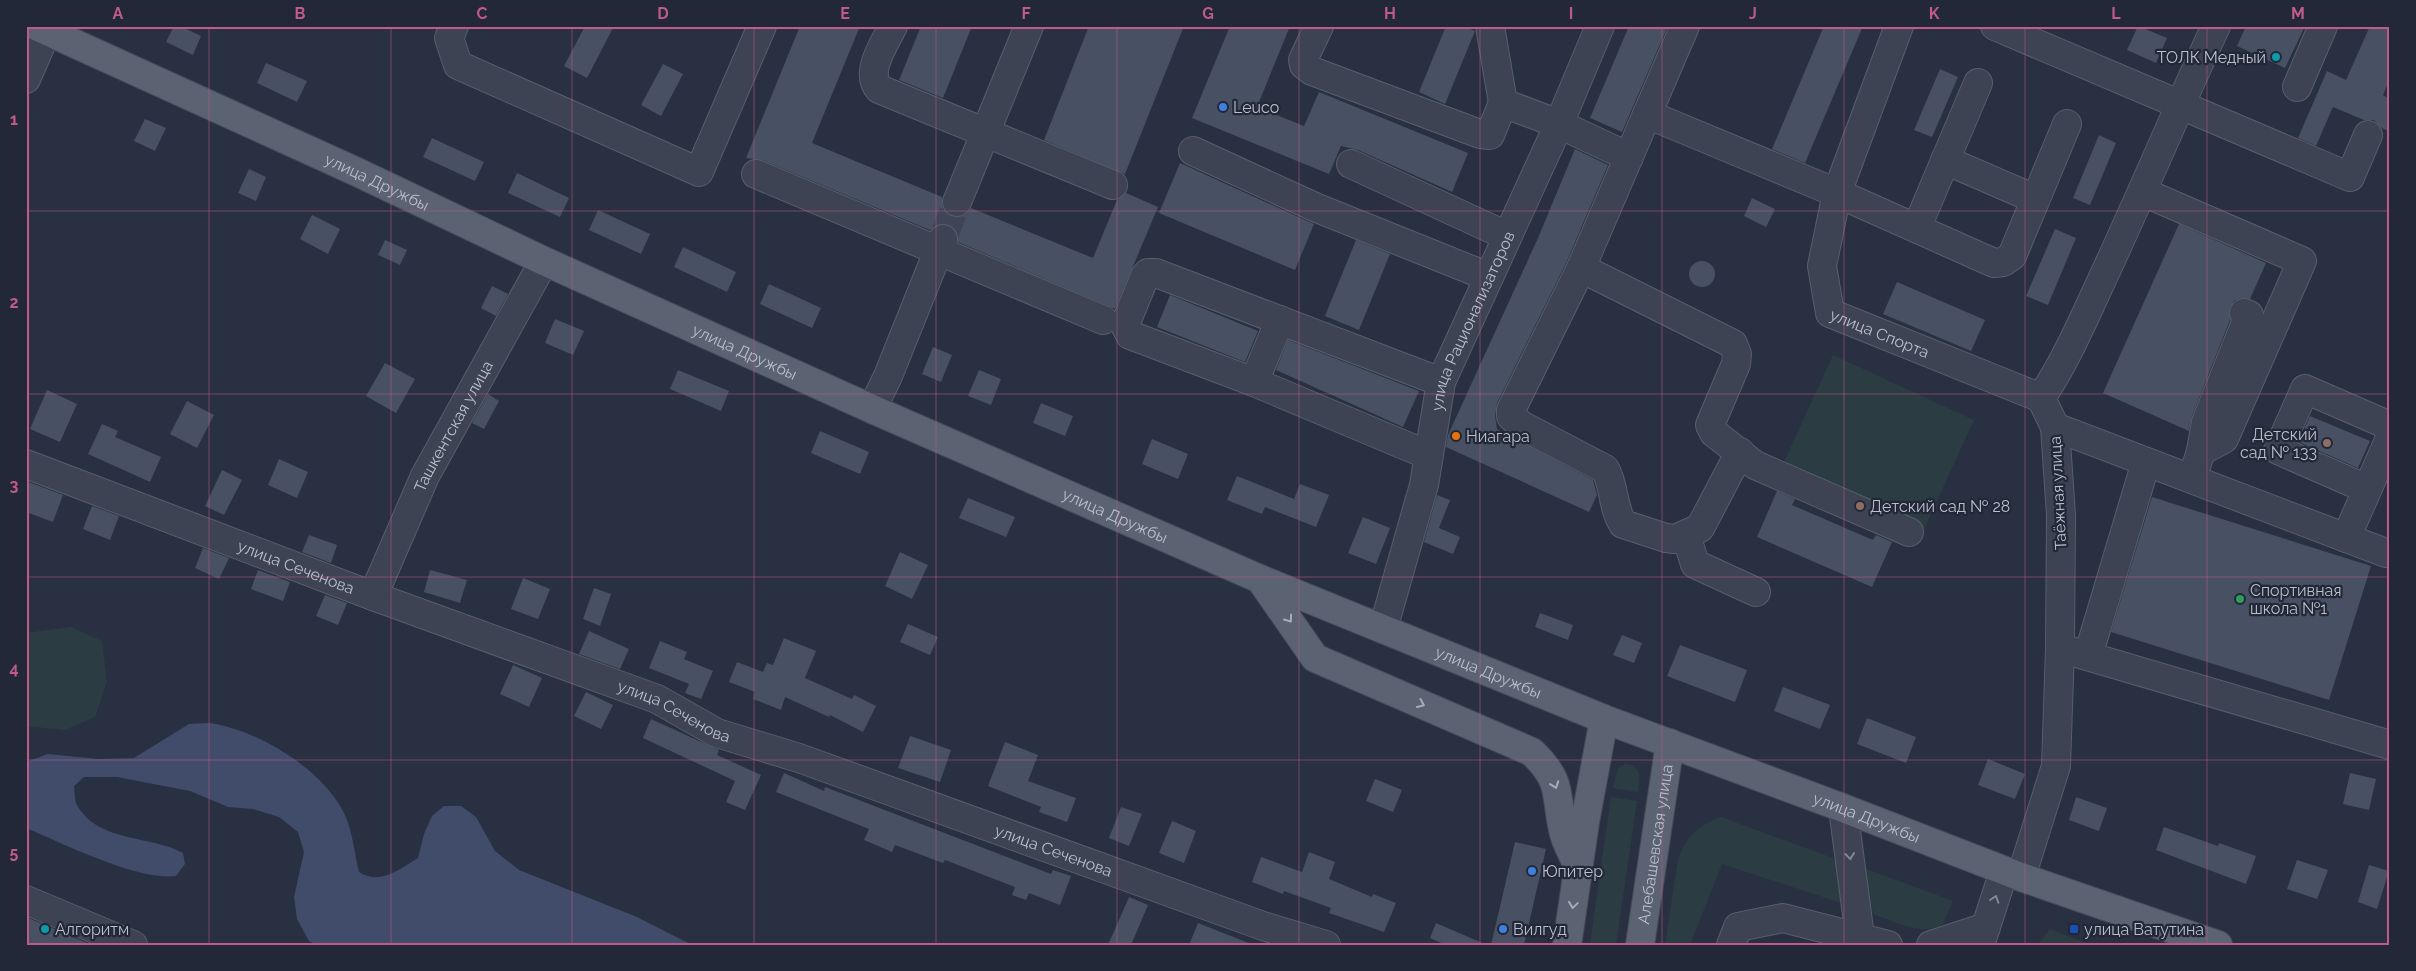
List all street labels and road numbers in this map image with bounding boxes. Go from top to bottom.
street label: улица Дружбы [322,149,432,214]
street label: улица Рационализаторов [1427,228,1518,412]
street label: улица Спорта [1827,305,1932,362]
street label: улица Дружбы [689,320,800,383]
street label: Ташкентская улица [410,357,497,495]
street label: Таёжная улица [2046,436,2070,550]
street label: улица Дружбы [1060,484,1171,547]
street label: улица Сеченова [235,536,357,598]
street label: улица Дружбы [1433,642,1544,702]
street label: улица Сеченова [615,676,733,746]
street label: Алебашевская улица [1634,763,1676,925]
street label: улица Дружбы [1811,788,1923,846]
street label: улица Сеченова [992,820,1115,880]

